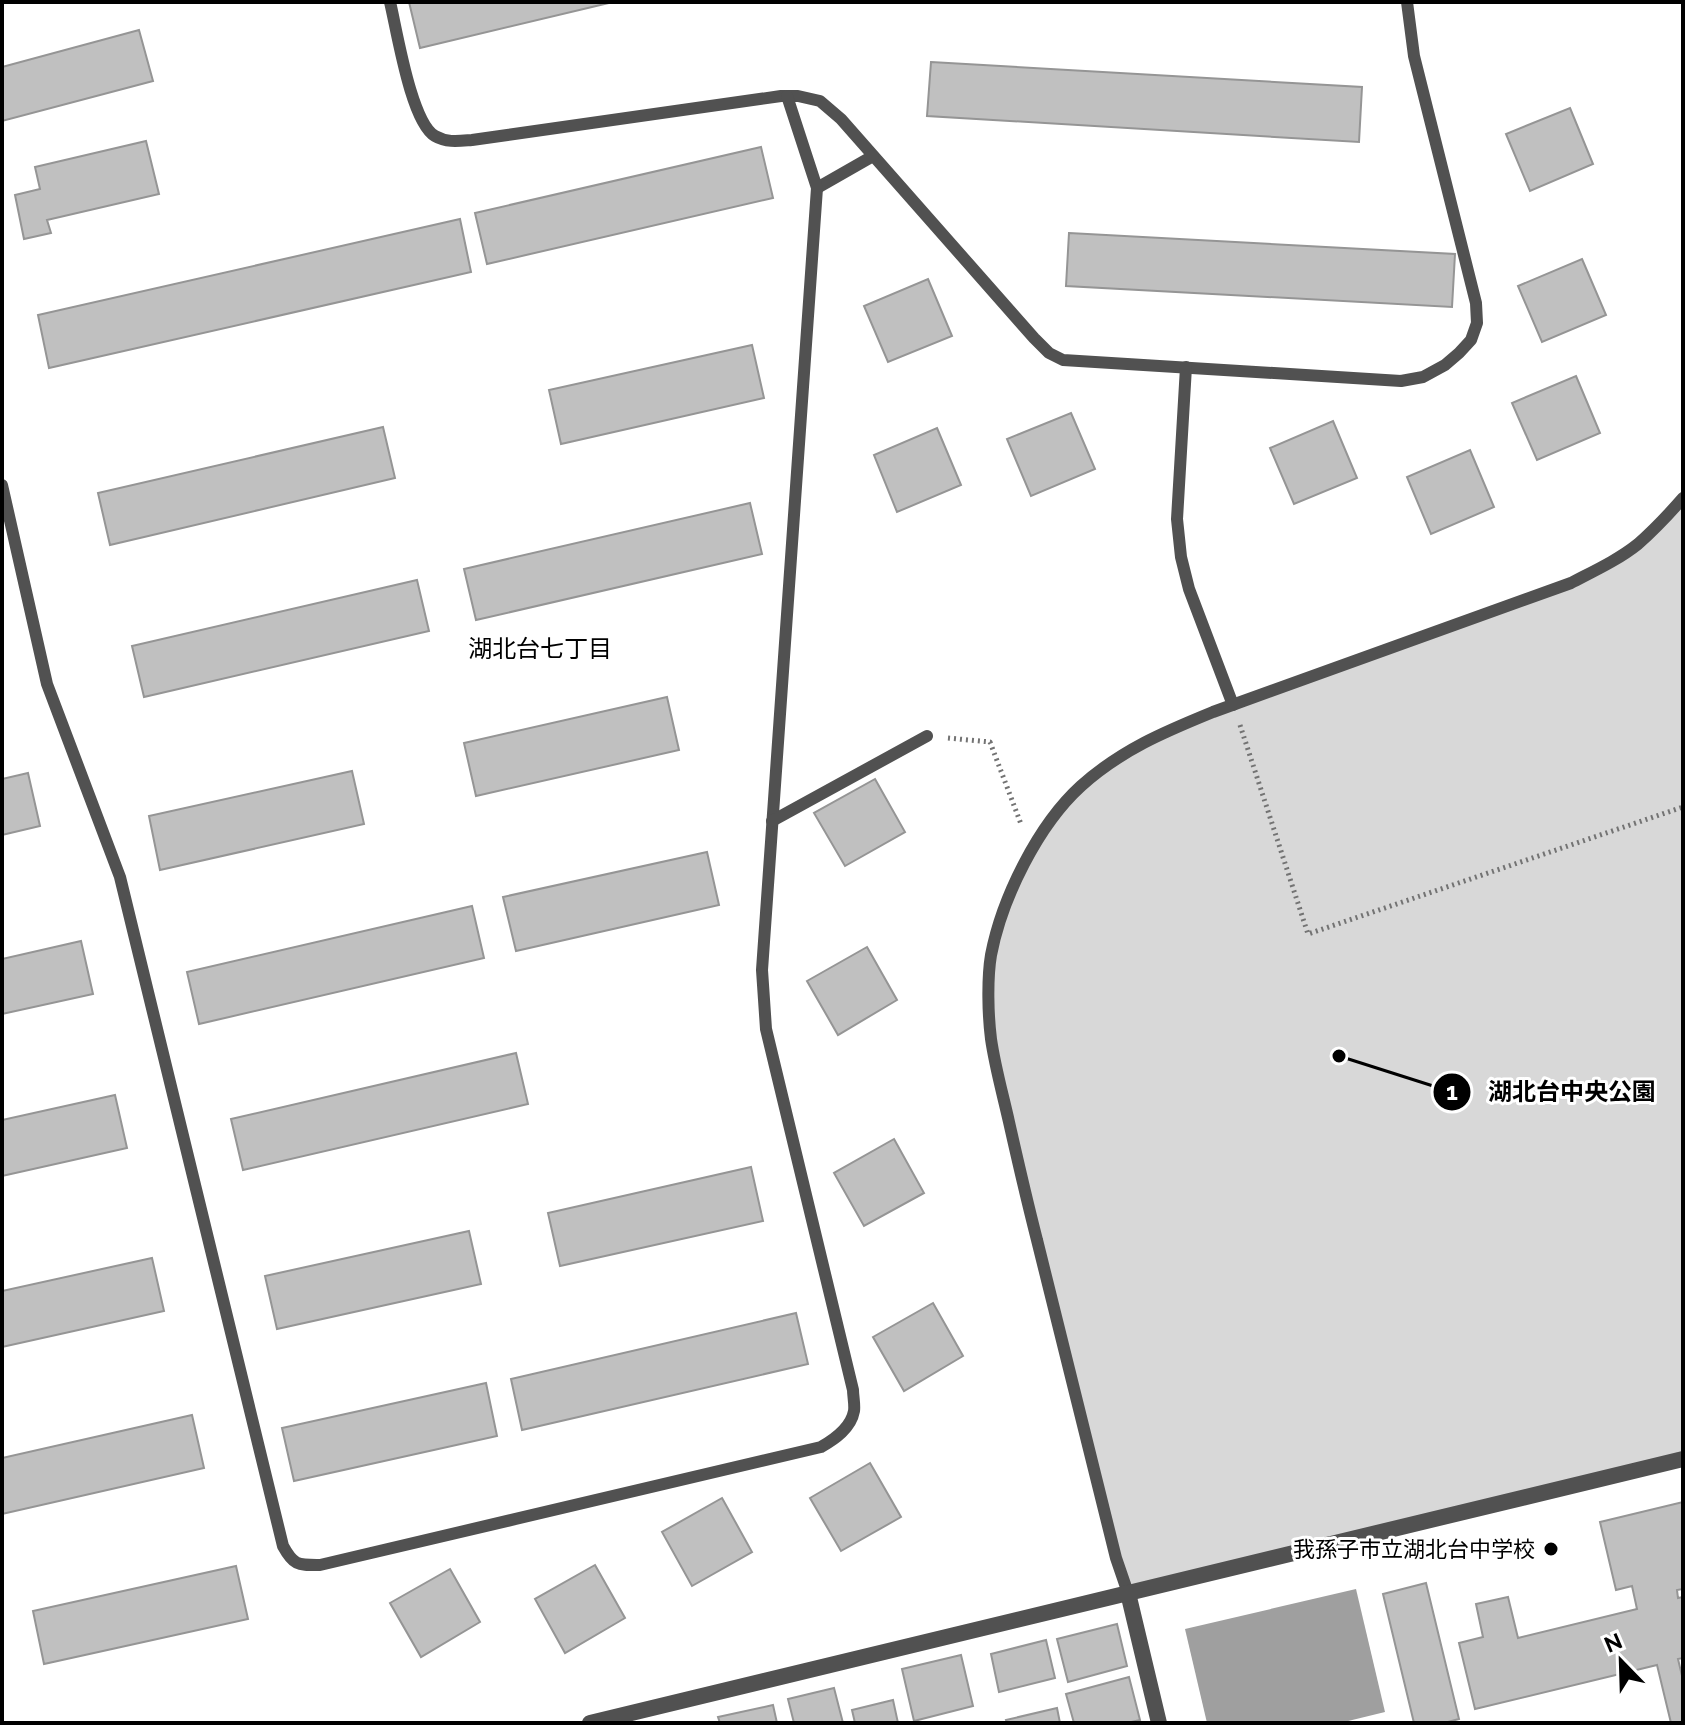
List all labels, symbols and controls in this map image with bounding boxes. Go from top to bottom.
district label: 湖北台七丁目 [468,634,612,663]
callout: 湖北台中央公園 [1432,1068,1672,1116]
text: 1 [1446,1077,1458,1106]
text: 湖北台中央公園 [1488,1077,1656,1106]
place label: 我孫子市立湖北台中学校 [1293,1536,1535,1562]
marker: 我孫子市立湖北台中学校 [1542,1540,1560,1558]
north arrow [1581,1621,1661,1701]
text: N [1600,1627,1626,1658]

